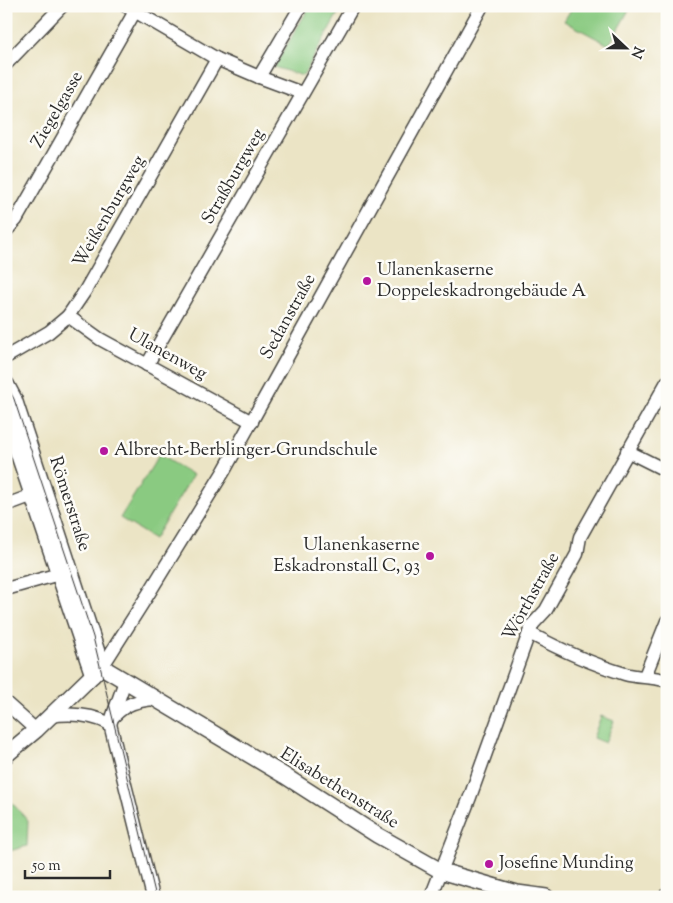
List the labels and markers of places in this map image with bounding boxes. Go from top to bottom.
place label: Ulanenkaserne Doppeleskadrongebäude A [377,258,587,305]
marker: Ulanenkaserne Doppeleskadrongebäude A [361,275,373,287]
place label: Albrecht-Berblinger-Grundschule [114,438,378,464]
marker: Albrecht-Berblinger-Grundschule [98,445,110,457]
place label: Ulanenkaserne Eskadronstall C, 93 [273,533,420,580]
marker: Ulanenkaserne Eskadronstall C, 93 [424,550,436,562]
place label: Josefine Munding [498,851,634,877]
marker: Josefine Munding [483,858,495,870]

